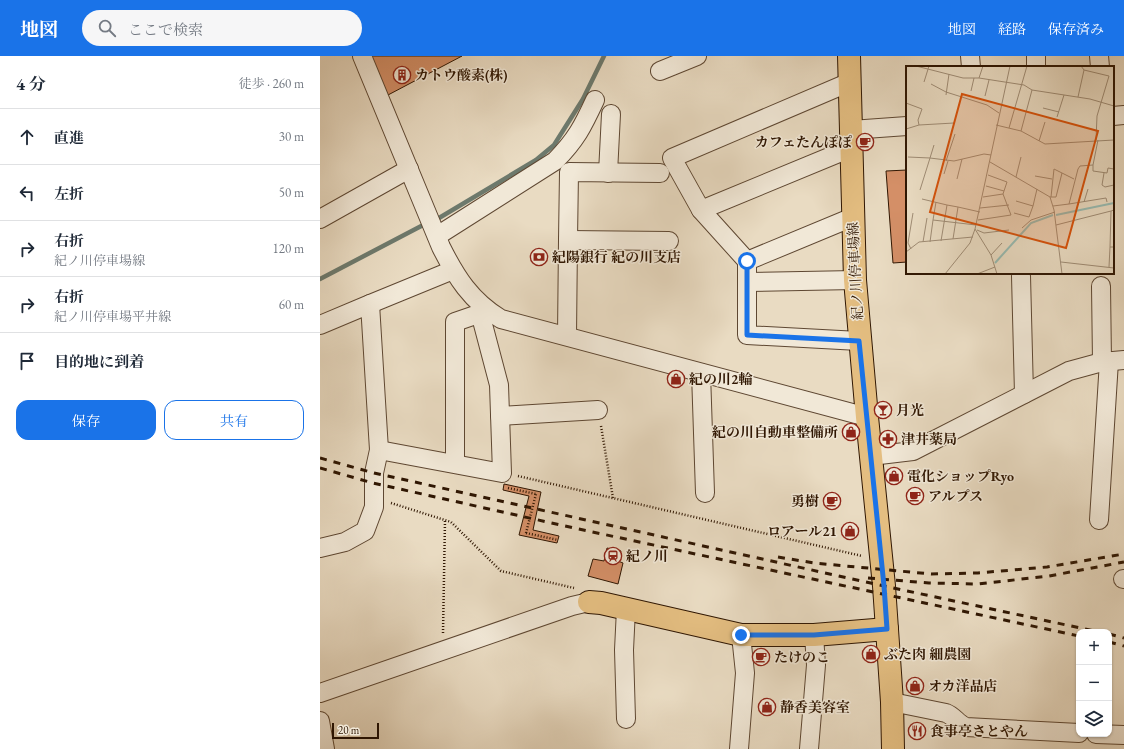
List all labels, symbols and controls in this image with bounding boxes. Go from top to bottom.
search box [82,10,362,46]
text: 地図 [20,17,58,42]
icon: search [96,17,118,39]
text: ここで検索 [128,20,203,39]
text: 地図 [948,20,976,38]
text: 経路 [998,20,1026,38]
text: 保存済み [1048,20,1104,38]
building icon: カトウ酸素(株) [392,65,412,85]
place label: カトウ酸素(株) [415,66,508,84]
inset map [906,66,1114,274]
text: 4 分 [16,73,46,95]
text: 徒歩 · 260 m [239,75,304,92]
icon: ahead [16,126,38,148]
text: 直進 [54,128,84,147]
text: 30 m [279,128,304,145]
cafe icon: カフェたんぽぽ [855,132,875,152]
place label: カフェたんぽぽ [755,133,852,151]
icon: left [16,182,38,204]
text: 左折 [54,184,84,203]
text: 50 m [279,184,304,201]
street label: 紀ノ川停車場線 [843,222,867,320]
text: 右折 [54,231,84,250]
icon: right [16,238,38,260]
text: 120 m [273,240,304,257]
bank icon: 紀陽銀行 紀の川支店 [529,247,549,267]
place label: 紀陽銀行 紀の川支店 [552,248,681,266]
text: 紀ノ川停車場線 [54,252,145,269]
route start [738,252,756,270]
text: 右折 [54,287,84,306]
icon: right [16,294,38,316]
text: 60 m [279,296,304,313]
text: 紀ノ川停車場平井線 [54,308,171,325]
icon: arrive [16,350,38,372]
text: 目的地に到着 [54,352,144,371]
shop icon: 紀の川2輪 [666,369,686,389]
place label: 紀の川2輪 [689,370,752,388]
button: 保存 [16,400,156,440]
button: 共有 [164,400,304,440]
bar icon: 月光 [873,400,893,420]
place label: 月光 [896,401,924,419]
shop icon: 紀の川自動車整備所 [841,422,861,442]
place label: 紀の川自動車整備所 [712,423,838,441]
pharmacy icon: 津井薬局 [878,429,898,449]
place label: 津井薬局 [901,430,957,448]
shop icon: 電化ショップRyo [884,466,904,486]
place label: 電化ショップRyo [907,467,1014,485]
cafe icon: アルプス [905,486,925,506]
place label: アルプス [928,487,983,505]
cafe icon: 勇樹 [822,491,842,511]
place label: 勇樹 [791,492,819,510]
shop icon: ロアール21 [840,521,860,541]
place label: ロアール21 [767,522,837,540]
station icon: 紀ノ川 [603,546,623,566]
place label: 紀ノ川 [626,547,668,565]
route end [732,626,750,644]
map controls [1076,629,1112,737]
button: + [1076,629,1112,665]
shop icon: ぶた肉 細農園 [861,644,881,664]
place label: ぶた肉 細農園 [884,645,971,663]
cafe icon: たけのこ [751,647,771,667]
place label: たけのこ [774,648,830,666]
button: − [1076,665,1112,701]
shop icon: オカ洋品店 [905,676,925,696]
place label: オカ洋品店 [928,677,998,695]
shop icon: 静香美容室 [757,697,777,717]
place label: 静香美容室 [780,698,850,716]
button: layers [1076,701,1112,737]
scale bar [332,721,379,740]
restaurant icon: 食事亭さとやん [907,721,927,741]
place label: 食事亭さとやん [930,722,1028,740]
text: 20 m [338,723,359,737]

